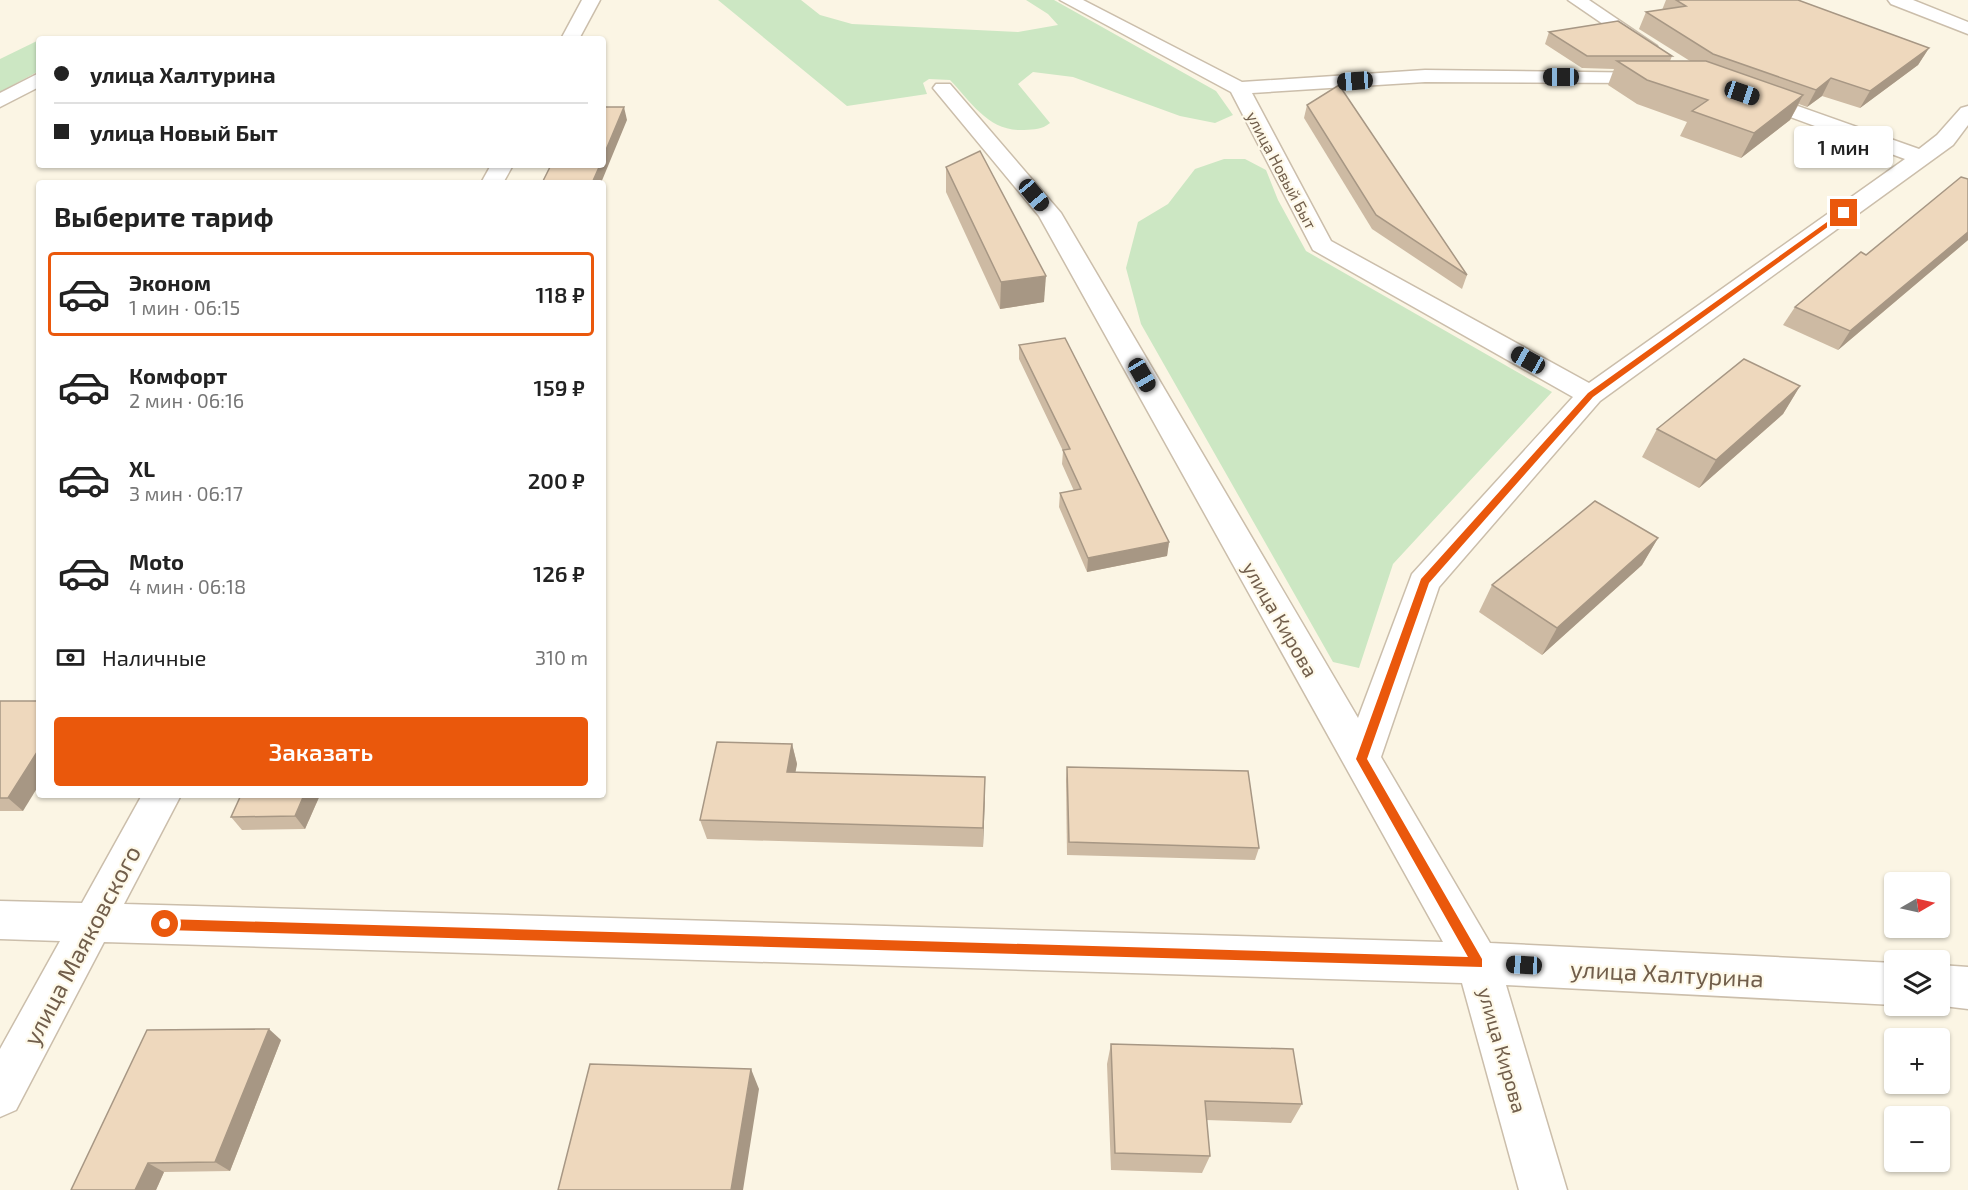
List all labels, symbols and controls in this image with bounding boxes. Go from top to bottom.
text: улица Халтурина [90,61,276,87]
car [1543,68,1579,86]
car [1336,71,1374,91]
car [1722,79,1762,107]
street label: улица Новый Быт [1242,108,1321,233]
text: улица Новый Быт [90,119,278,145]
callout: 1 мин [1794,126,1894,168]
text: 1 мин [1817,135,1870,159]
car [1016,175,1052,215]
route end [1830,199,1857,226]
text: Выберите тариф [54,200,274,232]
icon: car [57,267,111,321]
text: Эконом [129,269,211,295]
text: 118 ₽ [536,281,585,307]
text: 1 мин · 06:15 [129,295,240,319]
car [1508,343,1548,377]
car [1125,355,1159,395]
icon: car [57,360,111,414]
text: Комфорт [129,362,227,388]
text: 159 ₽ [534,374,585,400]
text: 2 мин · 06:16 [129,388,244,412]
icon: car [57,453,111,507]
text: XL [129,455,155,481]
text: 200 ₽ [528,467,585,493]
text: 3 мин · 06:17 [129,481,243,505]
icon: car [57,546,111,600]
text: Moto [129,548,184,574]
street label: улица Кирова [1237,557,1324,681]
text: 126 ₽ [533,560,585,586]
text: 4 мин · 06:18 [129,574,246,598]
icon: cash [54,641,87,674]
text: Наличные [102,644,206,670]
text: 310 m [535,645,588,669]
button: Заказать [54,717,588,786]
street label: улица Маяковского [16,840,147,1050]
north arrow [1884,872,1950,938]
map controls [1884,872,1950,1172]
route start [151,910,178,937]
button: layers [1884,950,1950,1016]
street label: улица Халтурина [1569,953,1764,994]
car [1506,955,1542,975]
street label: улица Кирова [1473,985,1532,1116]
button: + [1884,1028,1950,1094]
button: − [1884,1106,1950,1172]

